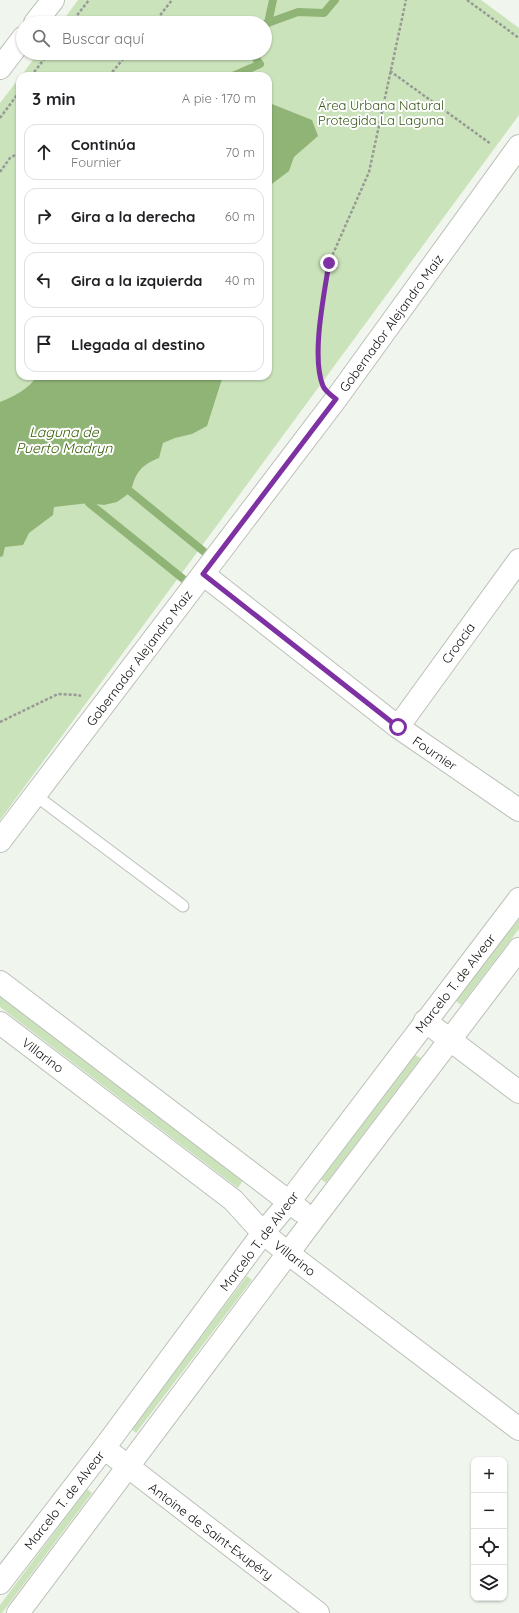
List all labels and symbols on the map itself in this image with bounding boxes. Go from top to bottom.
park label: Área Urbana Natural Protegida La Laguna [318,97,444,128]
street label: Gobernador Alejandro Maiz [336,251,446,395]
route end [320,254,338,272]
water label: Laguna de Puerto Madryn [16,423,113,457]
street label: Gobernador Alejandro Maiz [83,587,195,729]
street label: Croacia [438,620,478,666]
route start [389,718,407,736]
street label: Fournier [410,732,460,774]
street label: Marcelo T. de Alvear [411,930,499,1036]
street label: Villarino [19,1034,67,1076]
street label: Marcelo T. de Alvear [216,1188,302,1294]
street label: Villarino [271,1237,319,1279]
street label: Marcelo T. de Alvear [20,1447,108,1553]
street label: Antoine de Saint-Exupéry [146,1479,276,1583]

